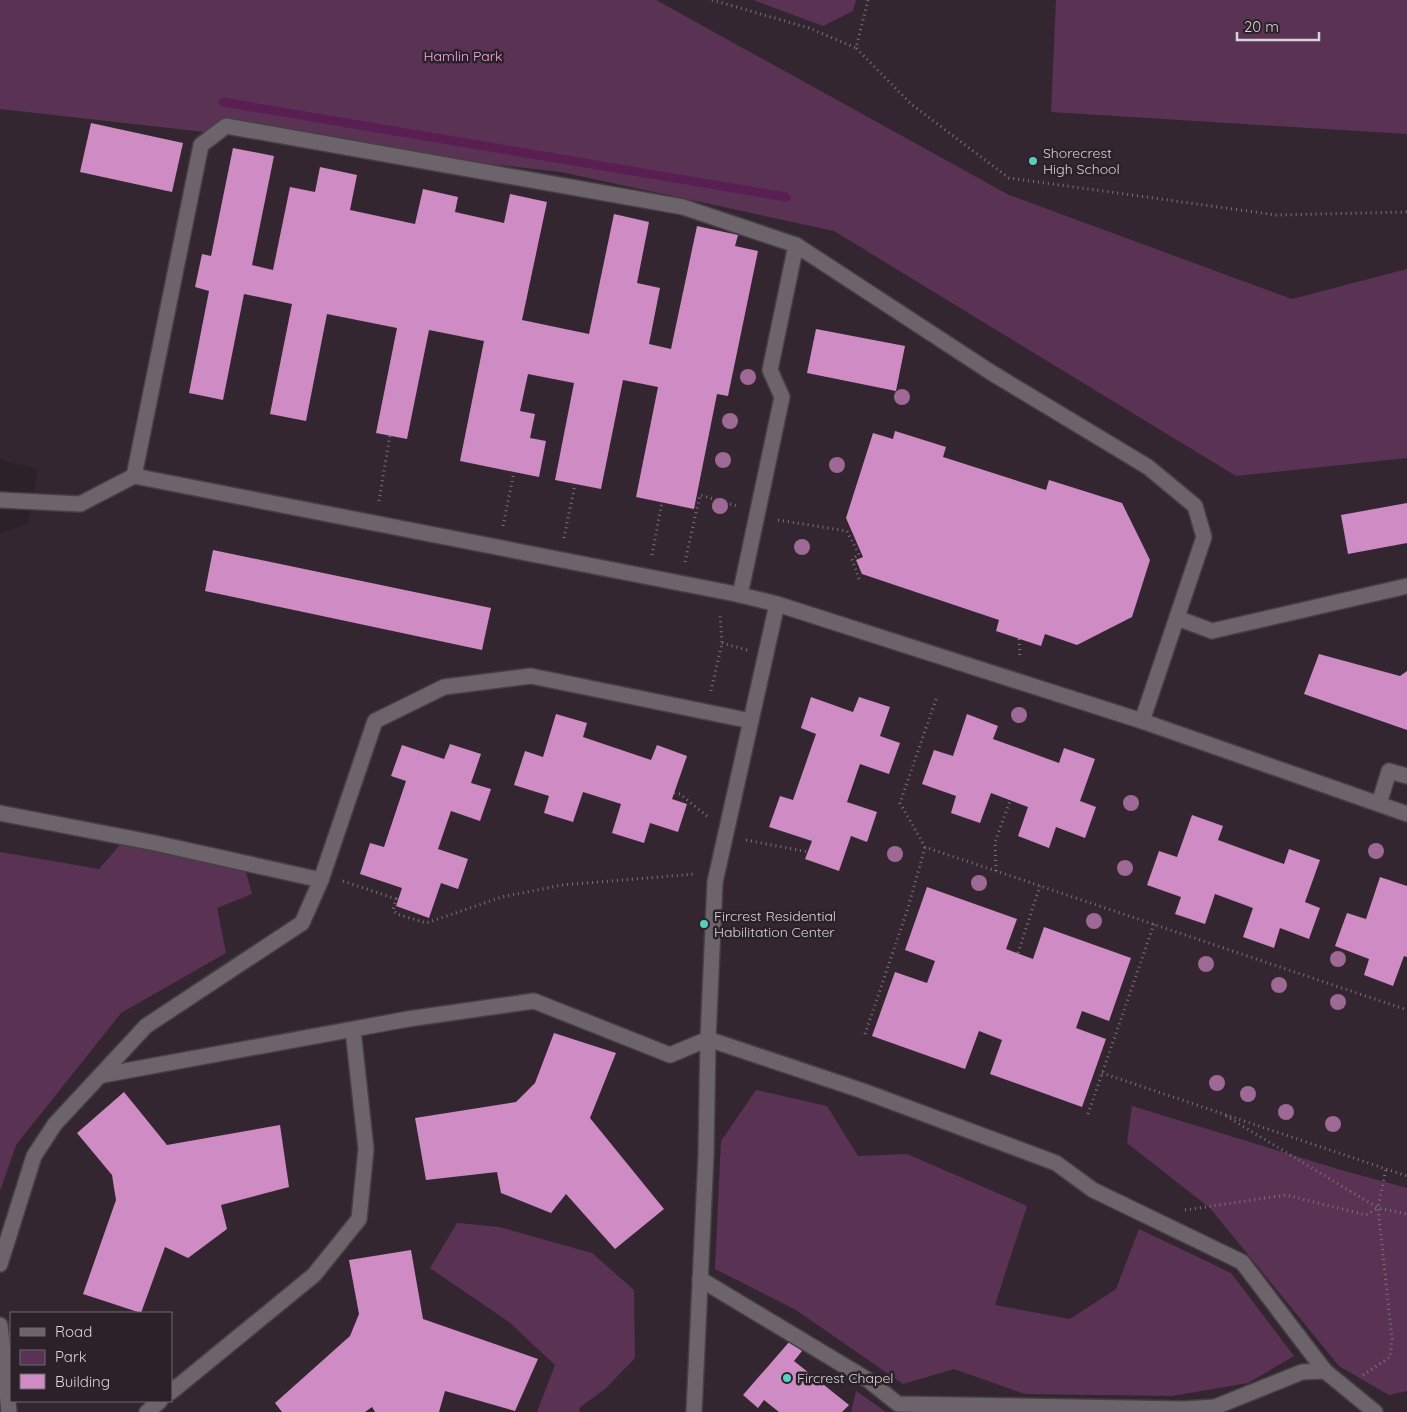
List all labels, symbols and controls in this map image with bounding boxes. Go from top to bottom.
scale bar [1237,10,1320,42]
text: 20 m [1244,17,1279,36]
park label: Hamlin Park [423,47,503,65]
place label: Shorecrest High School [1043,144,1120,178]
marker: Shorecrest High School [1027,155,1039,167]
place label: Fircrest Residential Habilitation Center [714,907,836,941]
marker: Fircrest Residential Habilitation Center [698,918,710,930]
legend [10,1312,172,1402]
text: Road [55,1322,92,1341]
text: Park [55,1347,87,1366]
place label: Fircrest Chapel [797,1369,894,1387]
text: Building [55,1372,110,1391]
marker: Fircrest Chapel [781,1372,793,1384]

